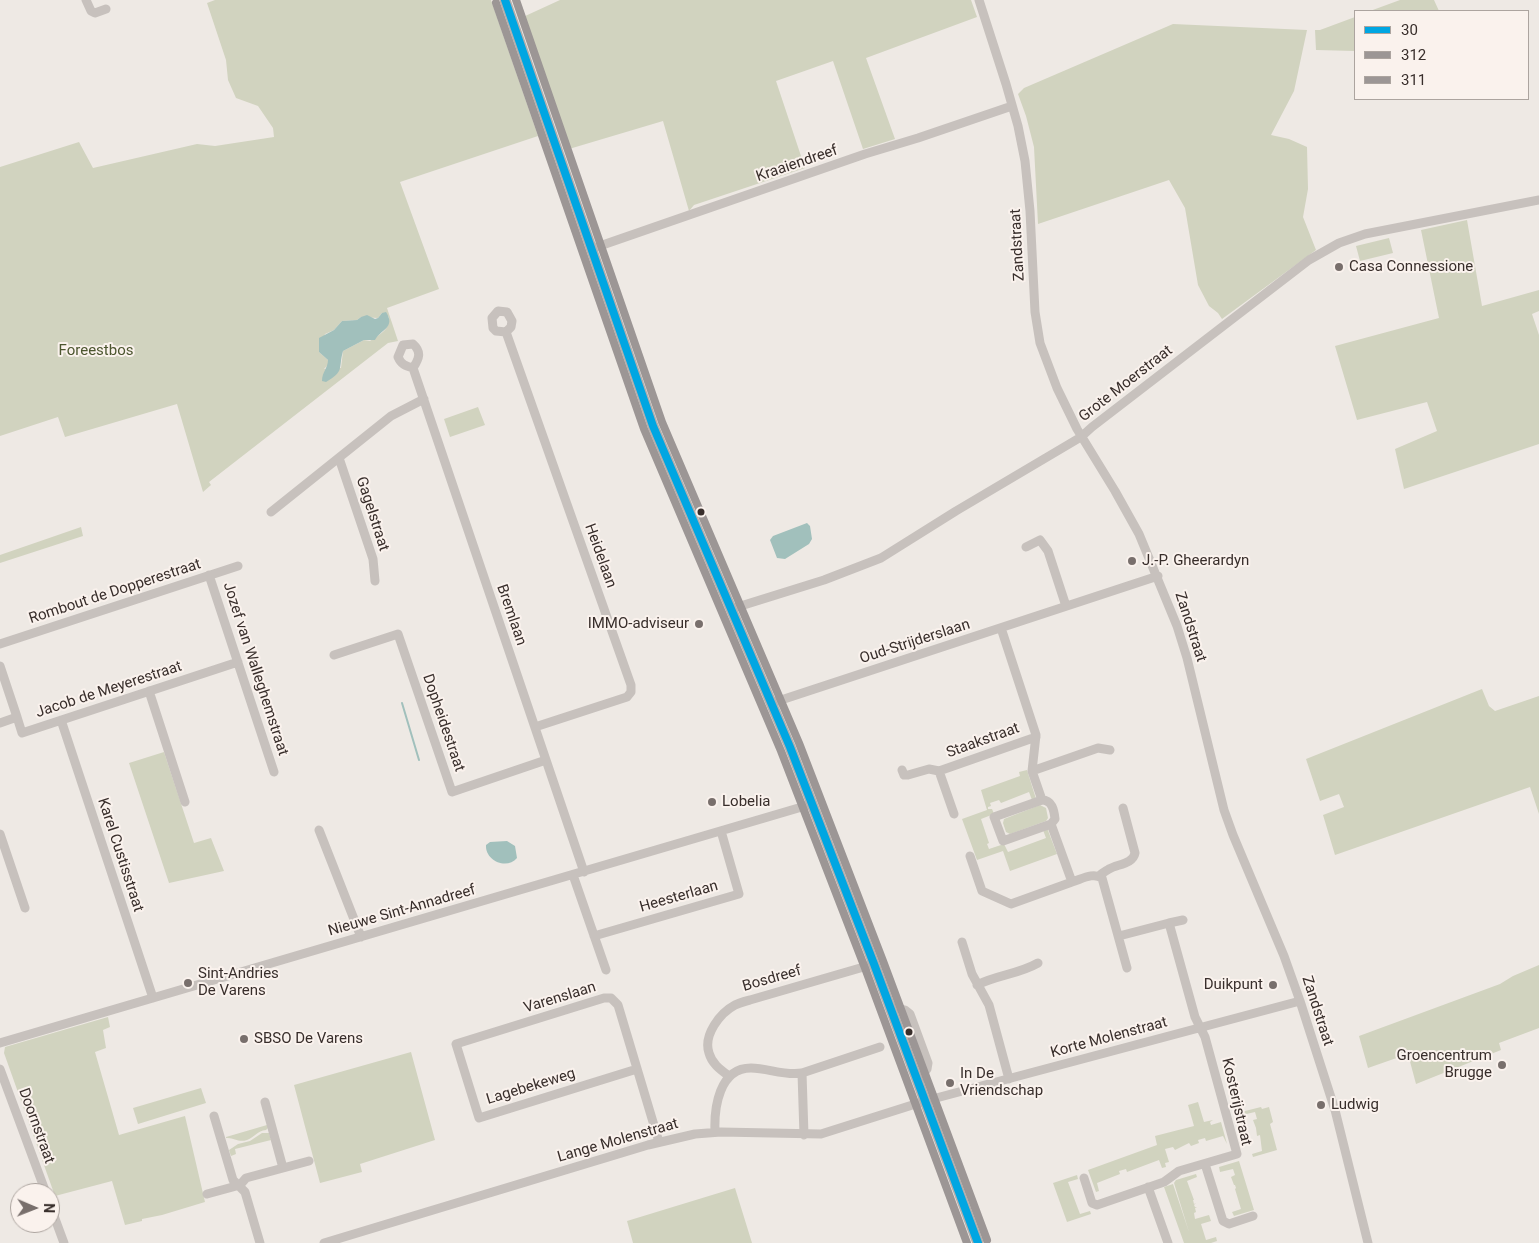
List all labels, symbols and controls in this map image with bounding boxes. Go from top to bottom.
legend [1354,10,1529,100]
text: 30 [1401,21,1418,39]
text: 312 [1401,46,1426,64]
text: 311 [1401,71,1426,89]
street label: Kraaiendreef [754,142,840,186]
street label: Zandstraat [1007,208,1029,282]
place label: Casa Connessione [1349,258,1473,276]
marker: Casa Connessione [1333,261,1345,273]
park label: Foreestbos [59,342,133,360]
street label: Grote Moerstraat [1076,342,1176,426]
street label: Gagelstraat [352,475,392,553]
unlabelled marker [696,507,706,517]
street label: Heidelaan [580,521,620,591]
place label: J.-P. Gheerardyn [1142,552,1249,570]
marker: J.-P. Gheerardyn [1126,555,1138,567]
street label: Rombout de Dopperestraat [27,556,203,628]
street label: Jozef van Walleghemstraat [218,580,292,758]
street label: Bremlaan [492,582,530,648]
street label: Zandstraat [1170,590,1210,664]
place label: IMMO-adviseur [588,615,689,633]
street label: Oud-Strijderslaan [858,616,972,668]
marker: IMMO-adviseur [693,618,705,630]
street label: Jacob de Meyerestraat [34,658,184,722]
street label: Dopheidestraat [418,672,468,774]
street label: Staakstraat [944,719,1022,763]
place label: Lobelia [722,793,770,811]
street label: Karel Custisstraat [93,796,147,914]
marker: Lobelia [706,796,718,808]
street label: Heesterlaan [638,877,720,917]
street label: Nieuwe Sint-Annadreef [326,881,478,941]
street label: Bosdreef [741,962,803,996]
place label: Sint-Andries De Varens [198,965,279,1000]
street label: Zandstraat [1297,974,1337,1048]
place label: Duikpunt [1204,976,1263,994]
marker: Sint-Andries De Varens [182,977,194,989]
street label: Varenslaan [522,978,598,1018]
marker: Duikpunt [1267,979,1279,991]
street label: Korte Molenstraat [1049,1014,1169,1062]
unlabelled marker [904,1027,914,1037]
place label: SBSO De Varens [254,1030,363,1048]
marker: SBSO De Varens [238,1033,250,1045]
place label: Groencentrum Brugge [1397,1047,1492,1082]
street label: Kosterijstraat [1217,1056,1255,1148]
marker: Groencentrum Brugge [1496,1059,1508,1071]
street label: Lagebekeweg [484,1065,578,1109]
place label: In De Vriendschap [960,1065,1043,1100]
marker: In De Vriendschap [944,1077,956,1089]
street label: Doornstraat [14,1086,58,1166]
place label: Ludwig [1331,1096,1379,1114]
marker: Ludwig [1315,1099,1327,1111]
street label: Lange Molenstraat [556,1115,680,1167]
north arrow [10,1183,60,1233]
text: N [41,1203,57,1213]

